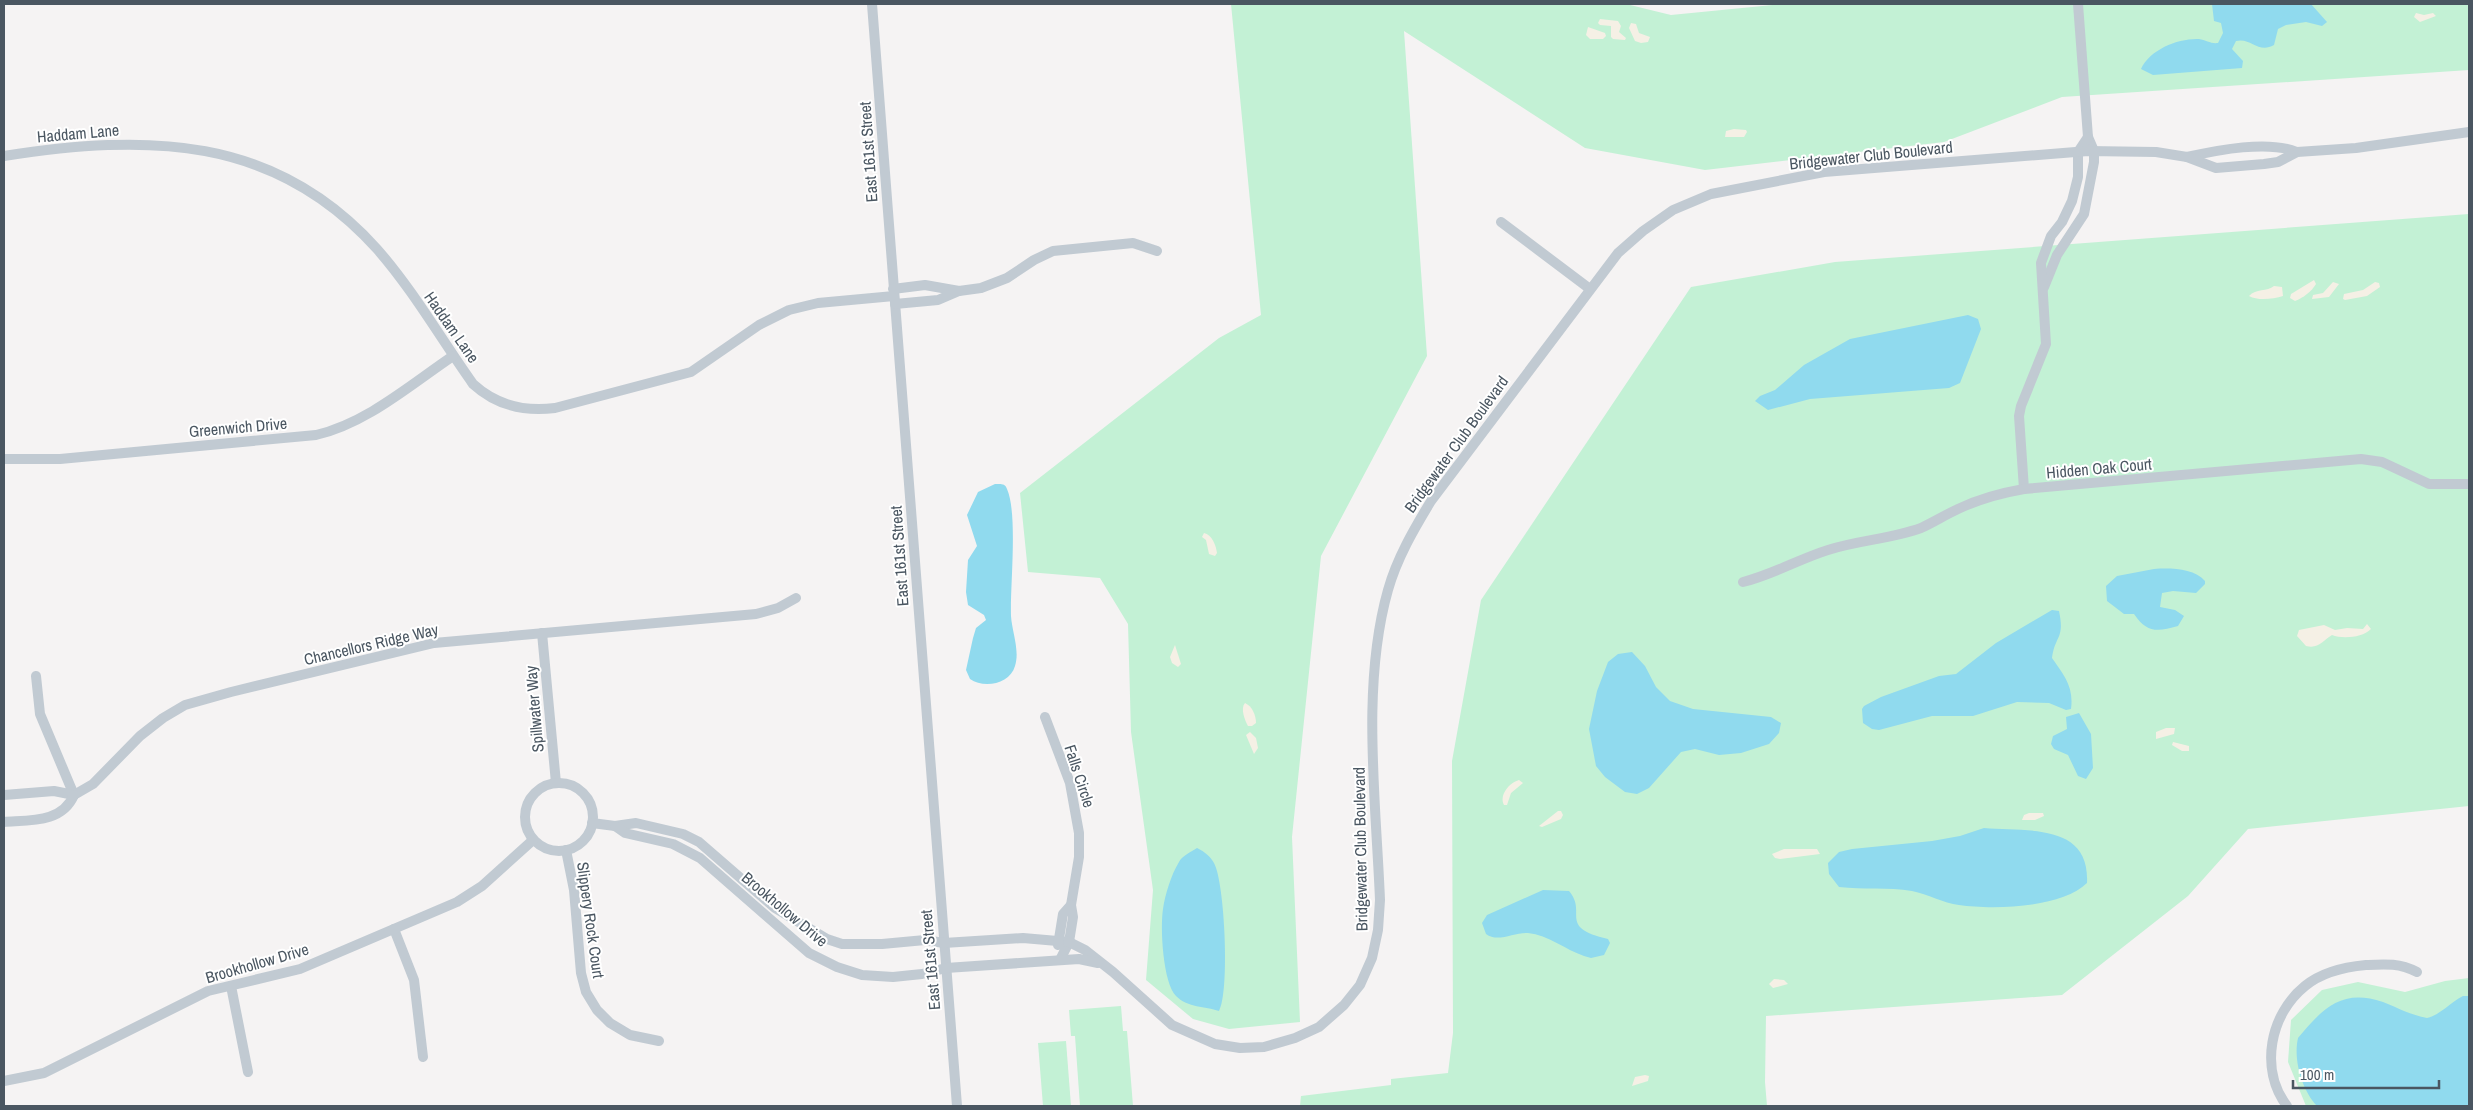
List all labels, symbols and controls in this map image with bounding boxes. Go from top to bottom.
street label: East 161st Street [853,101,882,203]
street label: Haddam Lane [36,118,120,148]
street label: Bridgewater Club Boulevard [1788,135,1954,175]
street label: Haddam Lane [419,287,485,367]
street label: Bridgewater Club Boulevard [1399,371,1513,517]
street label: Greenwich Drive [188,412,288,442]
street label: Hidden Oak Court [2045,452,2153,484]
street label: East 161st Street [884,505,913,607]
street label: Chancellors Ridge Way [302,618,441,670]
street label: Spillwater Way [519,664,549,753]
street label: Falls Circle [1060,742,1100,810]
street label: Bridgewater Club Boulevard [1348,767,1372,931]
street label: Slippery Rock Court [572,860,610,980]
street label: Brookhollow Drive [737,866,833,952]
street label: East 161st Street [915,909,945,1011]
street label: Brookhollow Drive [203,938,311,988]
scale bar [2293,1058,2439,1090]
text: 100 m [2300,1064,2334,1085]

